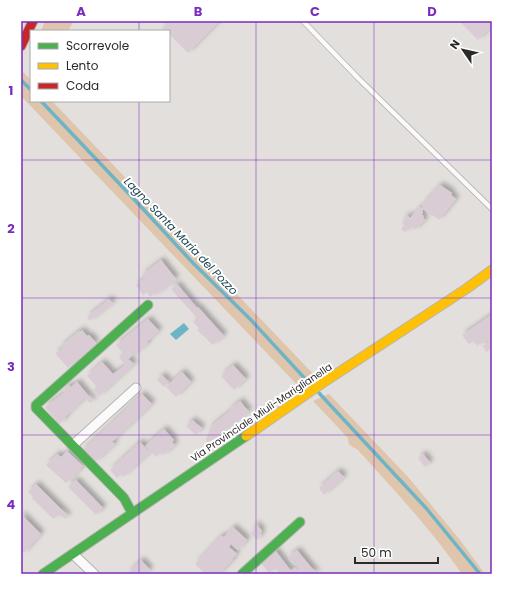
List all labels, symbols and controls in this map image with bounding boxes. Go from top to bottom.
text: A [76,2,86,21]
text: B [194,2,203,21]
text: C [310,2,320,21]
text: D [427,2,437,21]
legend [30,30,170,102]
north arrow [443,30,483,70]
text: Scorrevole [66,37,129,54]
text: N [446,37,464,52]
text: Lento [66,57,99,74]
text: Coda [66,77,99,94]
text: 1 [9,81,13,100]
water label: Lagno Santa Maria del Pozzo [120,174,242,298]
text: 2 [7,219,15,238]
text: 3 [7,357,15,376]
street label: Via Provinciale Miuli-Mariglianella [188,359,335,466]
text: 4 [7,495,16,514]
scale bar [355,539,438,565]
text: 50 m [361,544,392,561]

